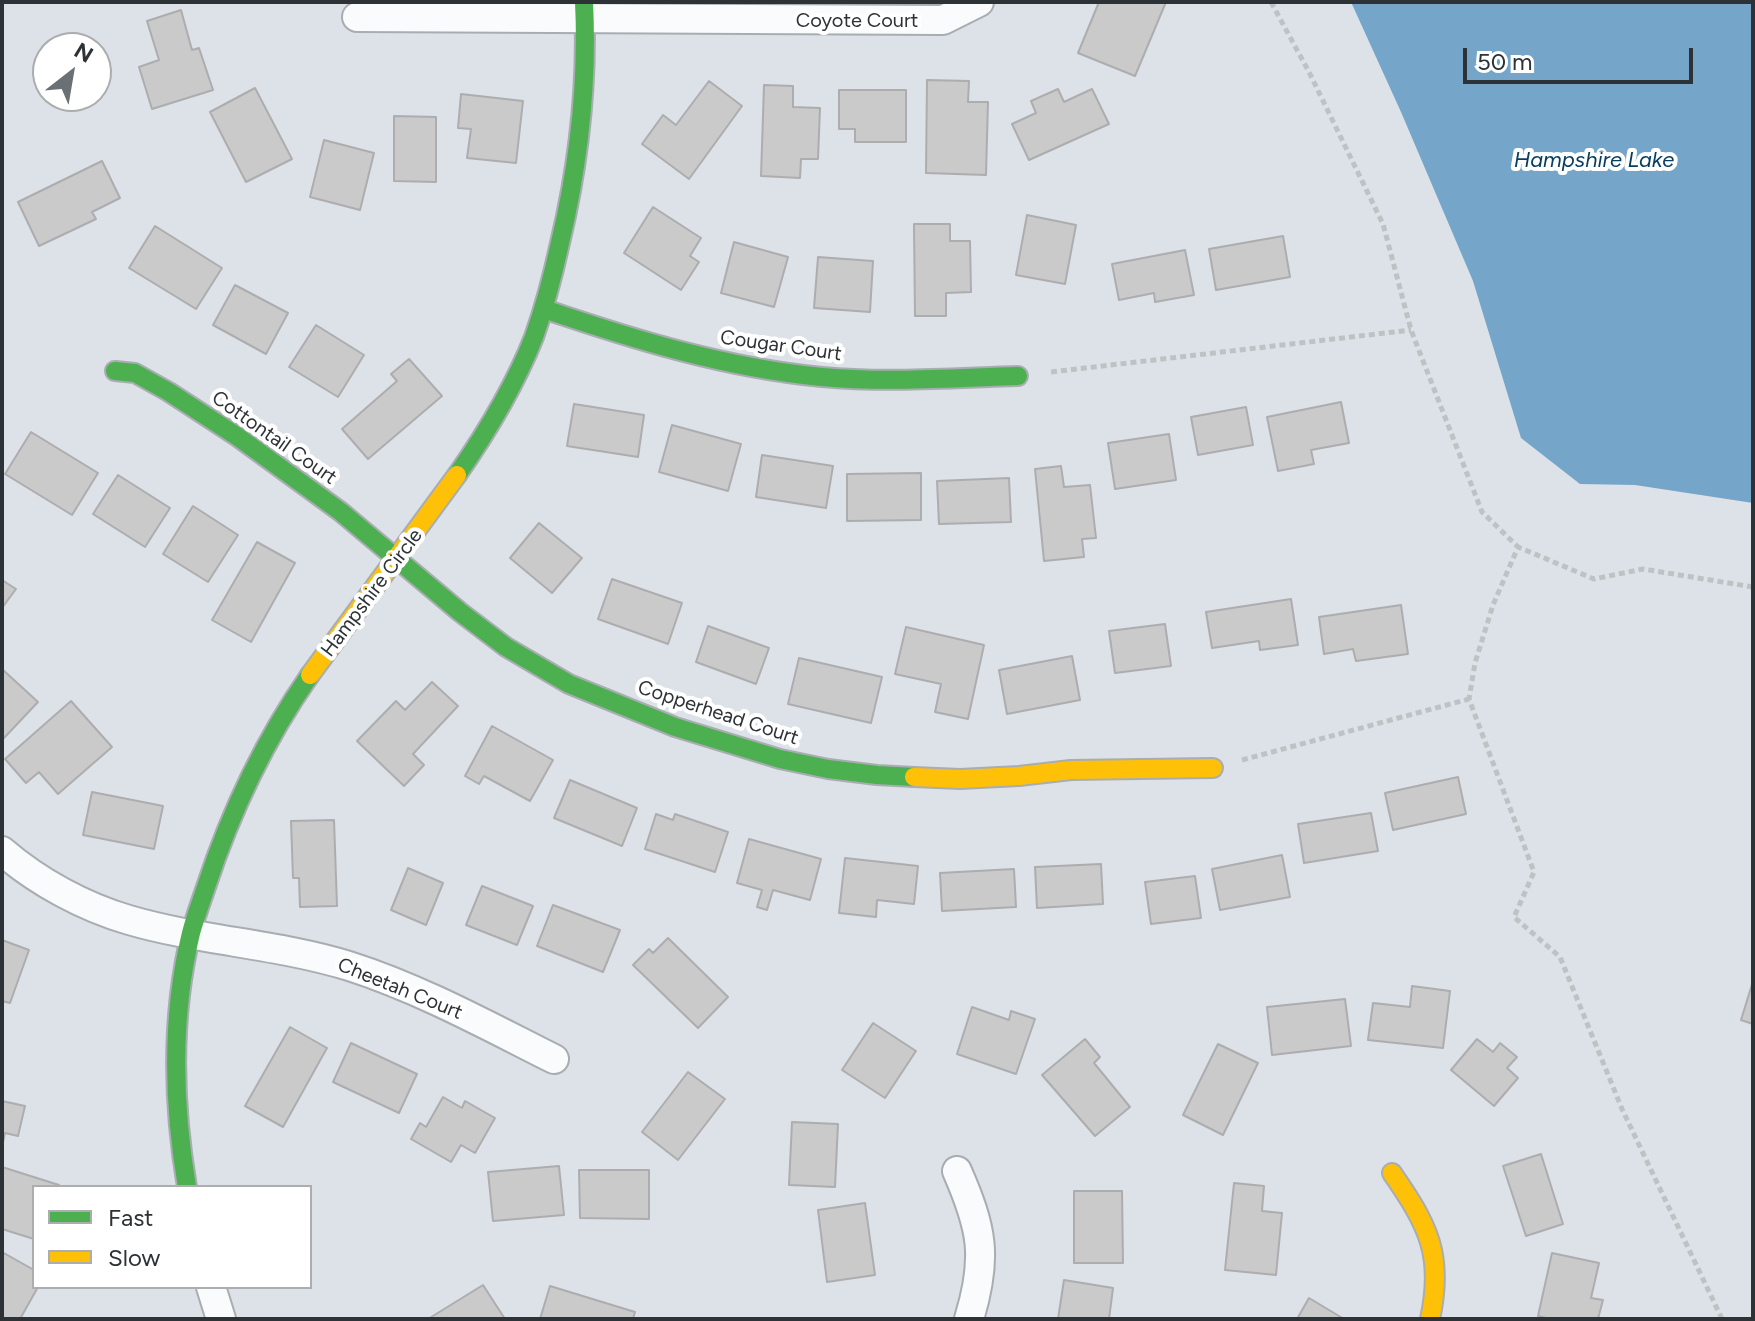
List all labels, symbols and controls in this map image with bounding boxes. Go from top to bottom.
street label: Coyote Court [796,9,918,33]
north arrow [32,32,112,112]
scale bar [1467,32,1697,82]
text: N [69,37,98,69]
text: 50 m [1477,47,1533,76]
water label: Hampshire Lake [1514,148,1674,174]
street label: Cougar Court [719,326,843,366]
street label: Cottontail Court [207,386,341,490]
street label: Hampshire Circle [316,524,428,662]
street label: Copperhead Court [635,676,801,750]
street label: Cheetah Court [334,953,466,1025]
legend [32,1185,312,1289]
text: Fast [108,1203,153,1232]
text: Slow [108,1243,160,1272]

